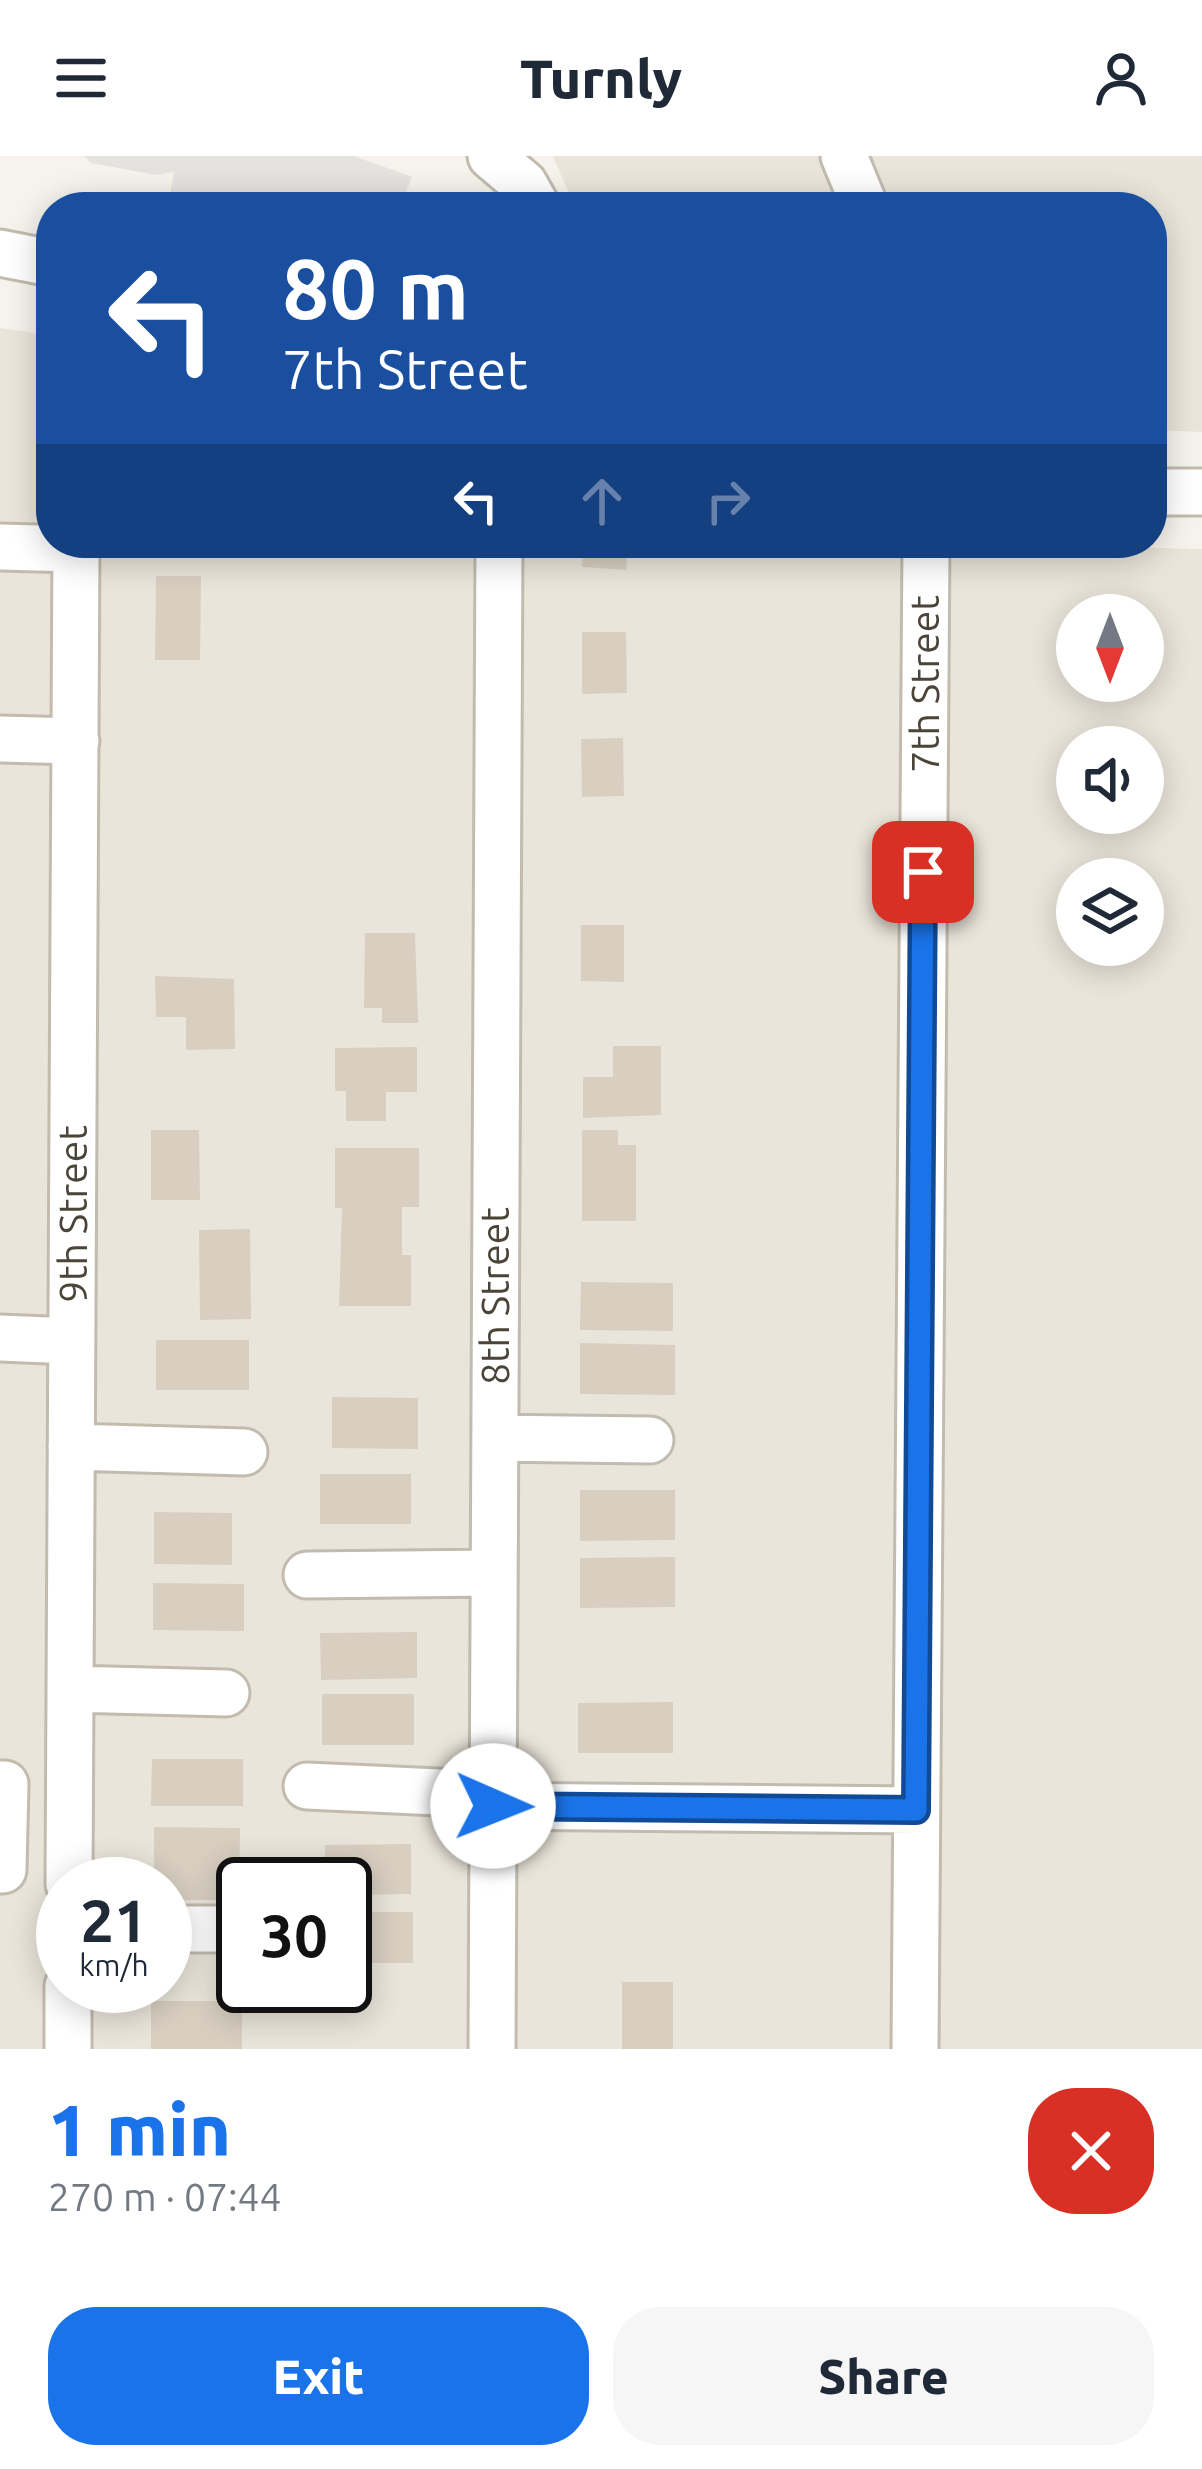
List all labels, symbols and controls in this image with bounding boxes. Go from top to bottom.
icon: menu [48,45,114,111]
icon: person [1088,45,1154,111]
text: Turnly [520,48,682,108]
icon: left [84,240,240,396]
text: 80 m [282,241,469,335]
text: 7th Street [282,339,528,399]
icon: left [443,468,509,534]
icon: ahead [569,468,635,534]
icon: right [695,468,761,534]
north arrow [1056,594,1164,702]
map controls [1056,594,1164,966]
street label: 7th Street [903,595,946,773]
button: sound [1056,726,1164,834]
pin [872,821,974,923]
icon: arrive [890,839,956,905]
button: layers [1056,858,1164,966]
street label: 9th Street [51,1125,94,1303]
street label: 8th Street [473,1207,516,1385]
position arrow [430,1743,556,1869]
speed limit sign: 30 [216,1857,372,2013]
text: 21 [80,1886,148,1953]
text: km/h [79,1948,149,1982]
button: close [1028,2088,1154,2214]
text: 1 min [48,2089,231,2170]
text: 270 m · 07:44 [48,2175,282,2218]
button: Exit [48,2307,589,2445]
button: Share [613,2307,1154,2445]

